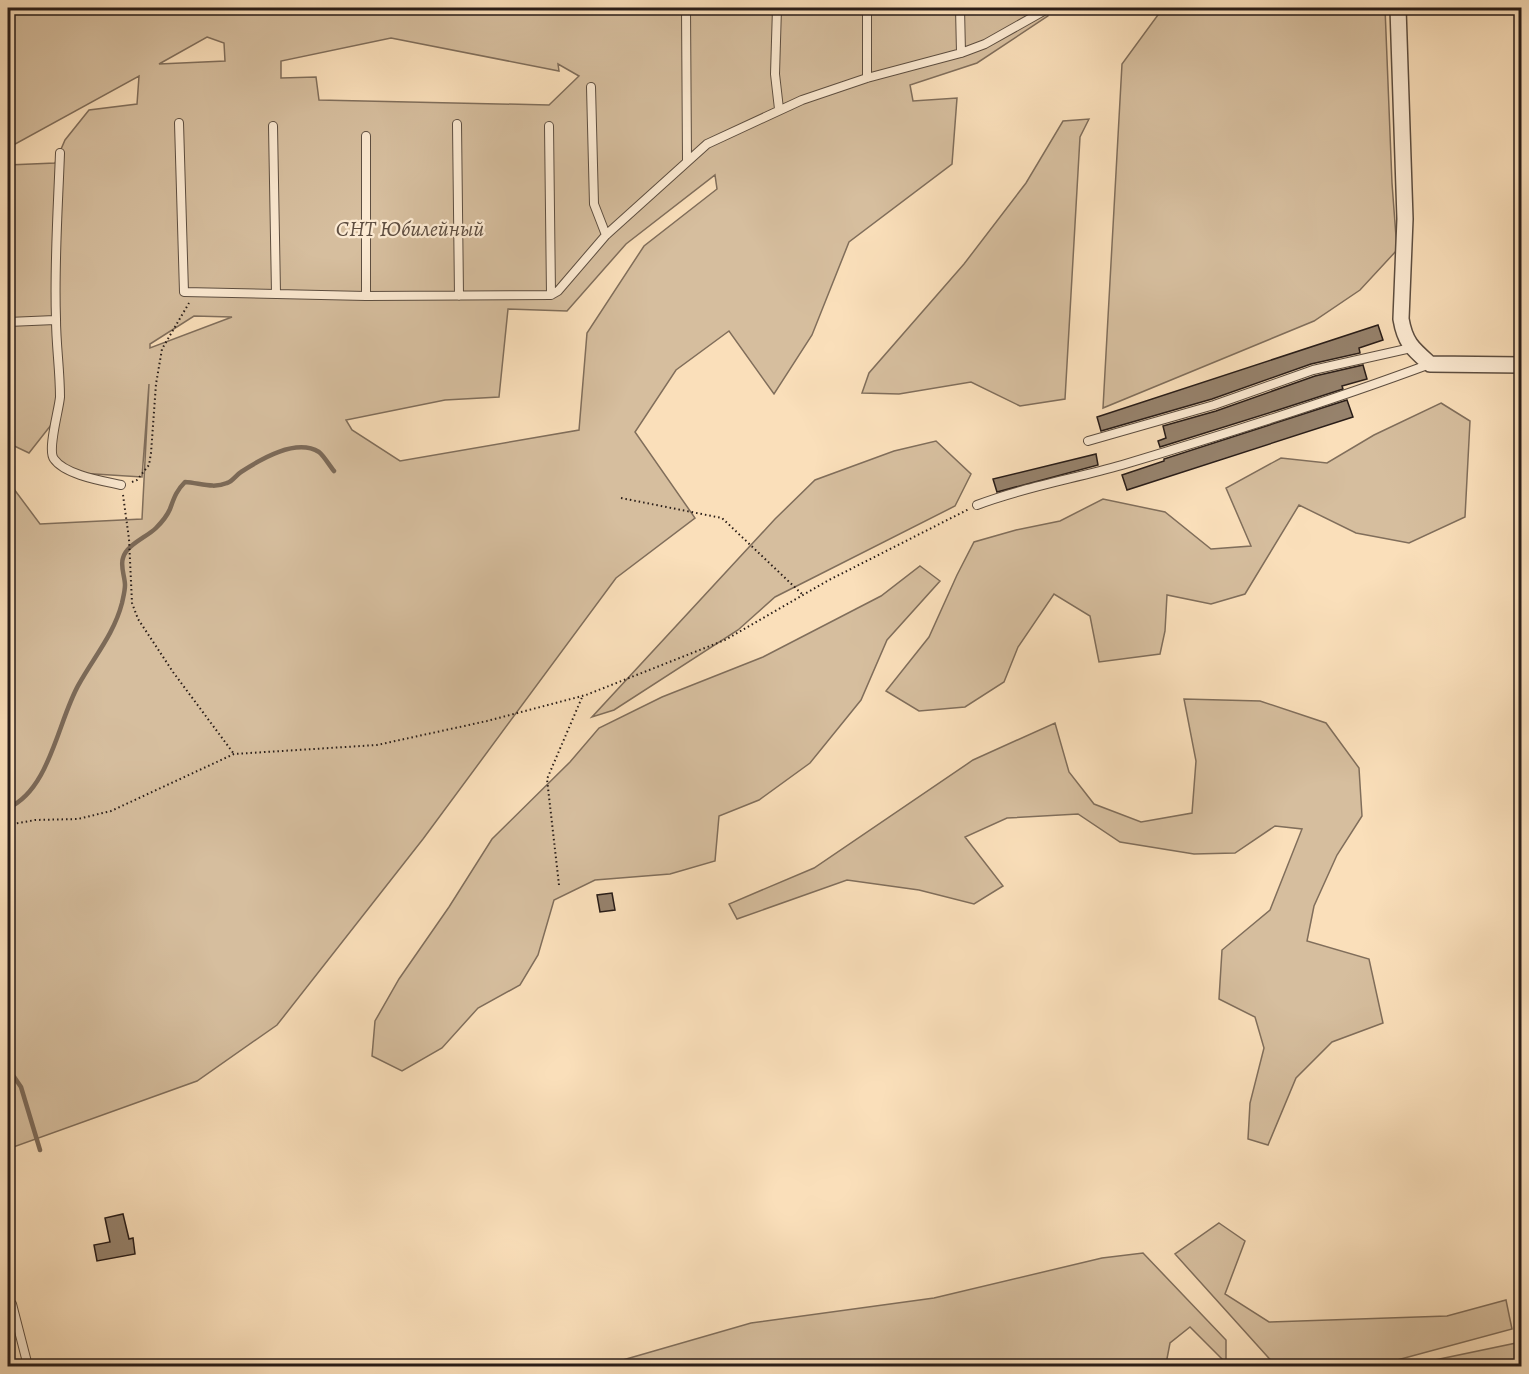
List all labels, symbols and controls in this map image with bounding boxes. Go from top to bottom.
park label: СНТ Юбилейный [336,214,484,244]

